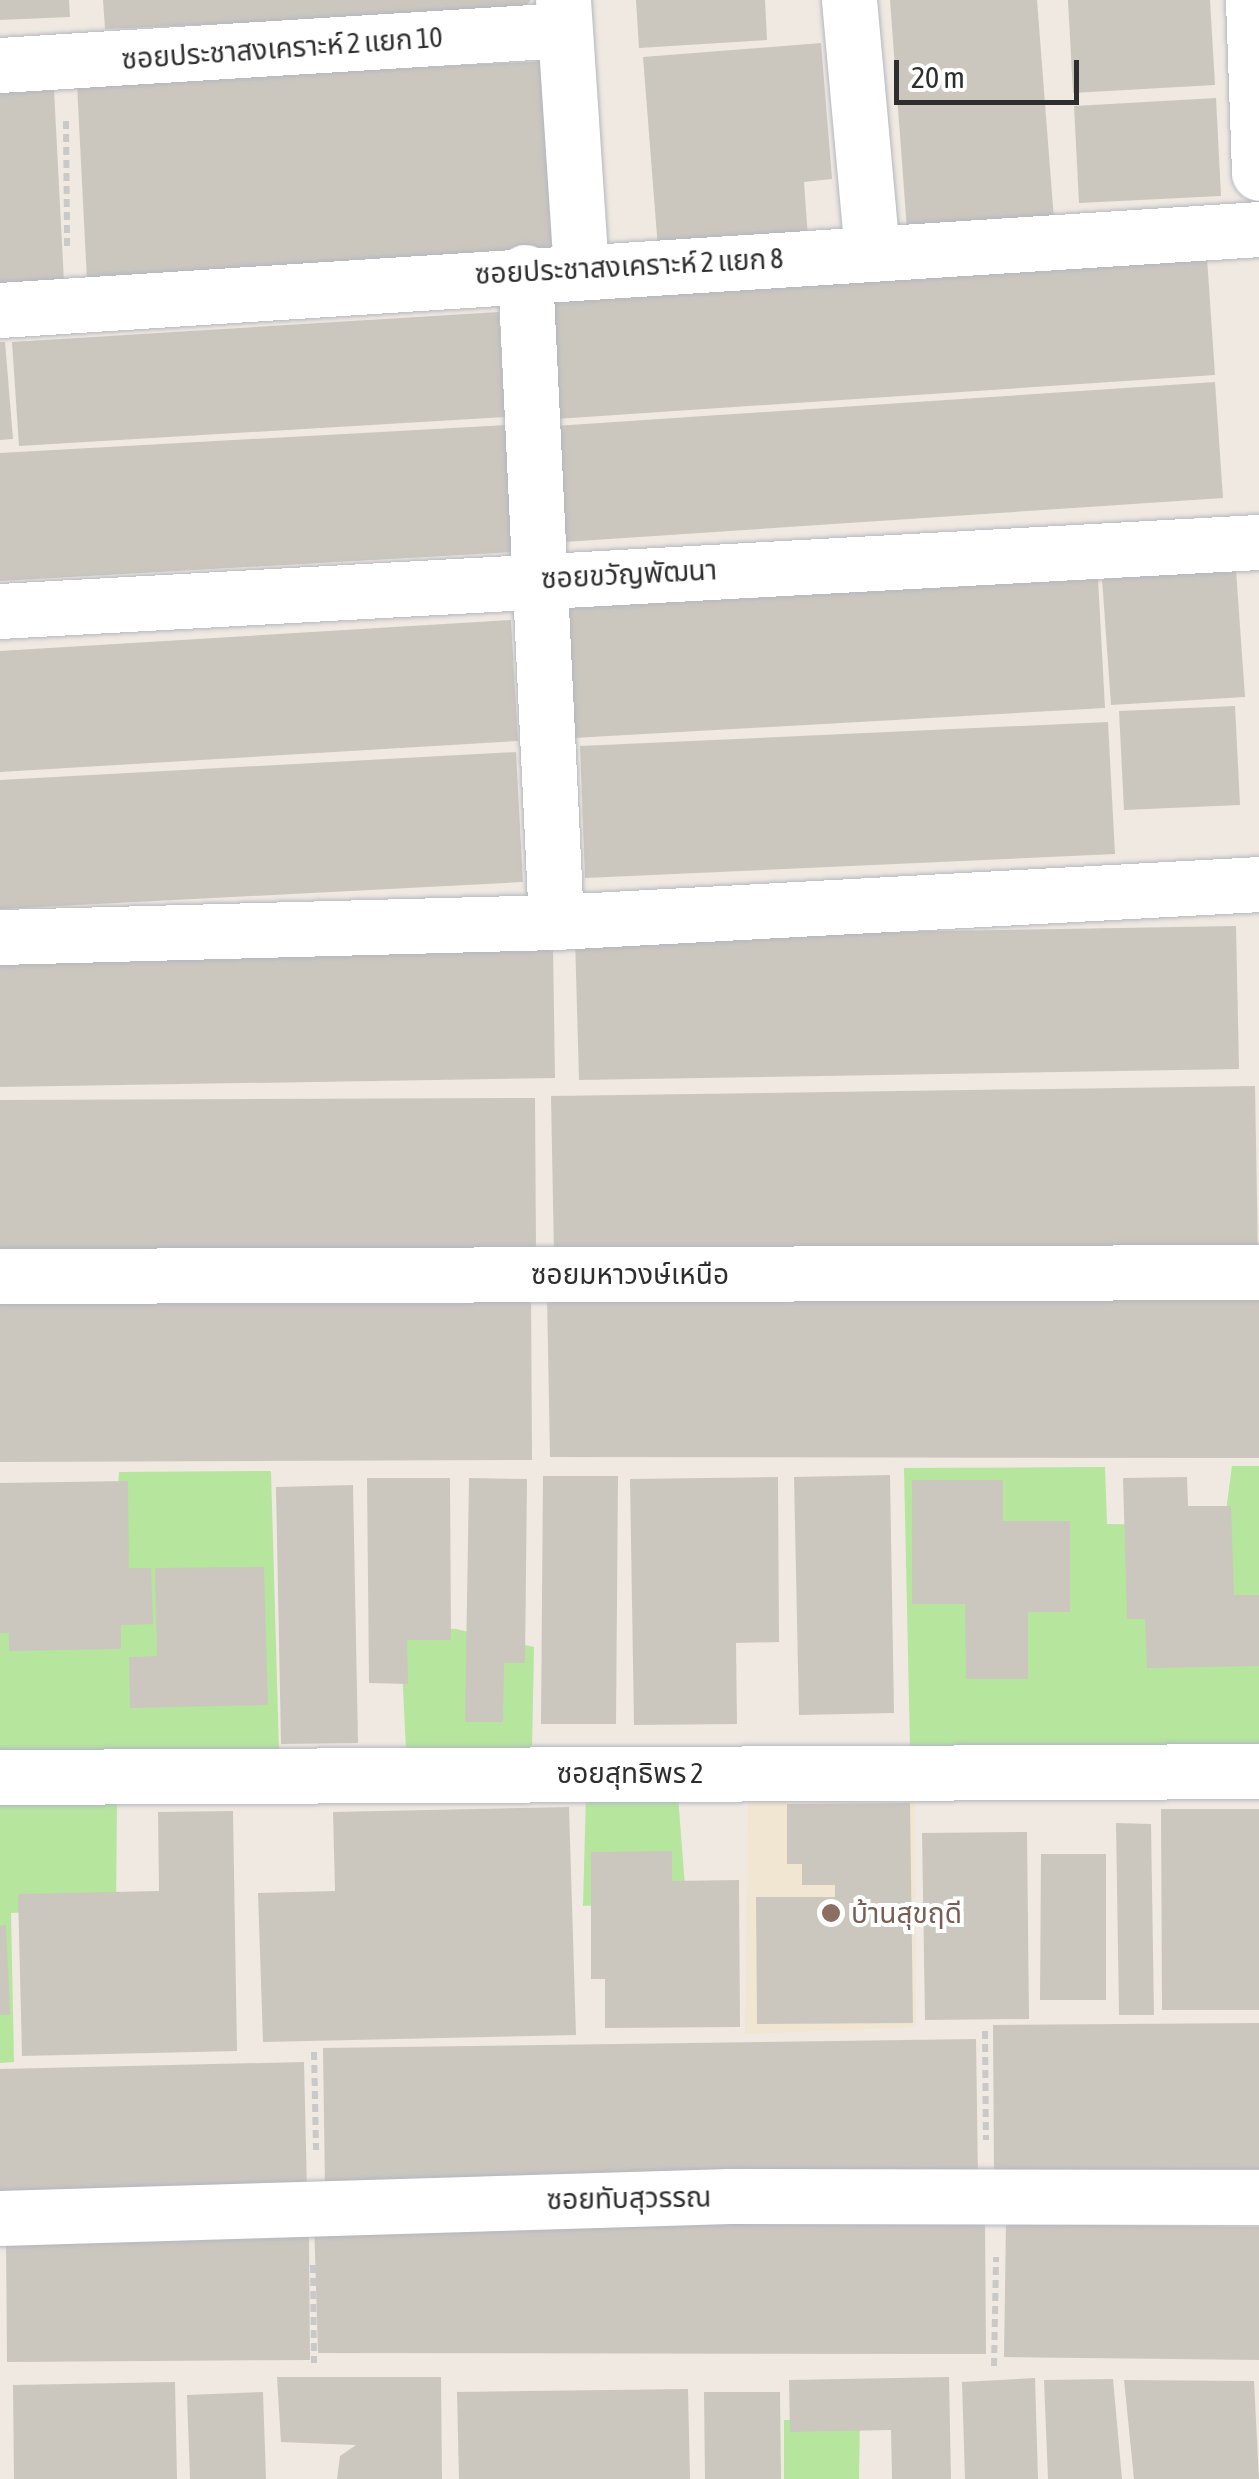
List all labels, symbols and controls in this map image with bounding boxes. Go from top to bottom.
street label: ซอยประชาสงเคราะห์ 2 แยก 10 [120,20,444,76]
scale bar [899,40,1084,102]
text: 20 m [911,60,965,94]
street label: ซอยประชาสงเคราะห์ 2 แยก 8 [474,241,784,291]
street label: ซอยขวัญพัฒนา [540,553,718,595]
street label: ซอยมหาวงษ์เหนือ [531,1257,729,1291]
street label: ซอยสุทธิพร 2 [557,1756,703,1790]
place label: บ้านสุขฤดี [851,1896,962,1930]
marker: บ้านสุขฤดี [820,1902,842,1924]
street label: ซอยทับสุวรรณ [546,2180,712,2216]

